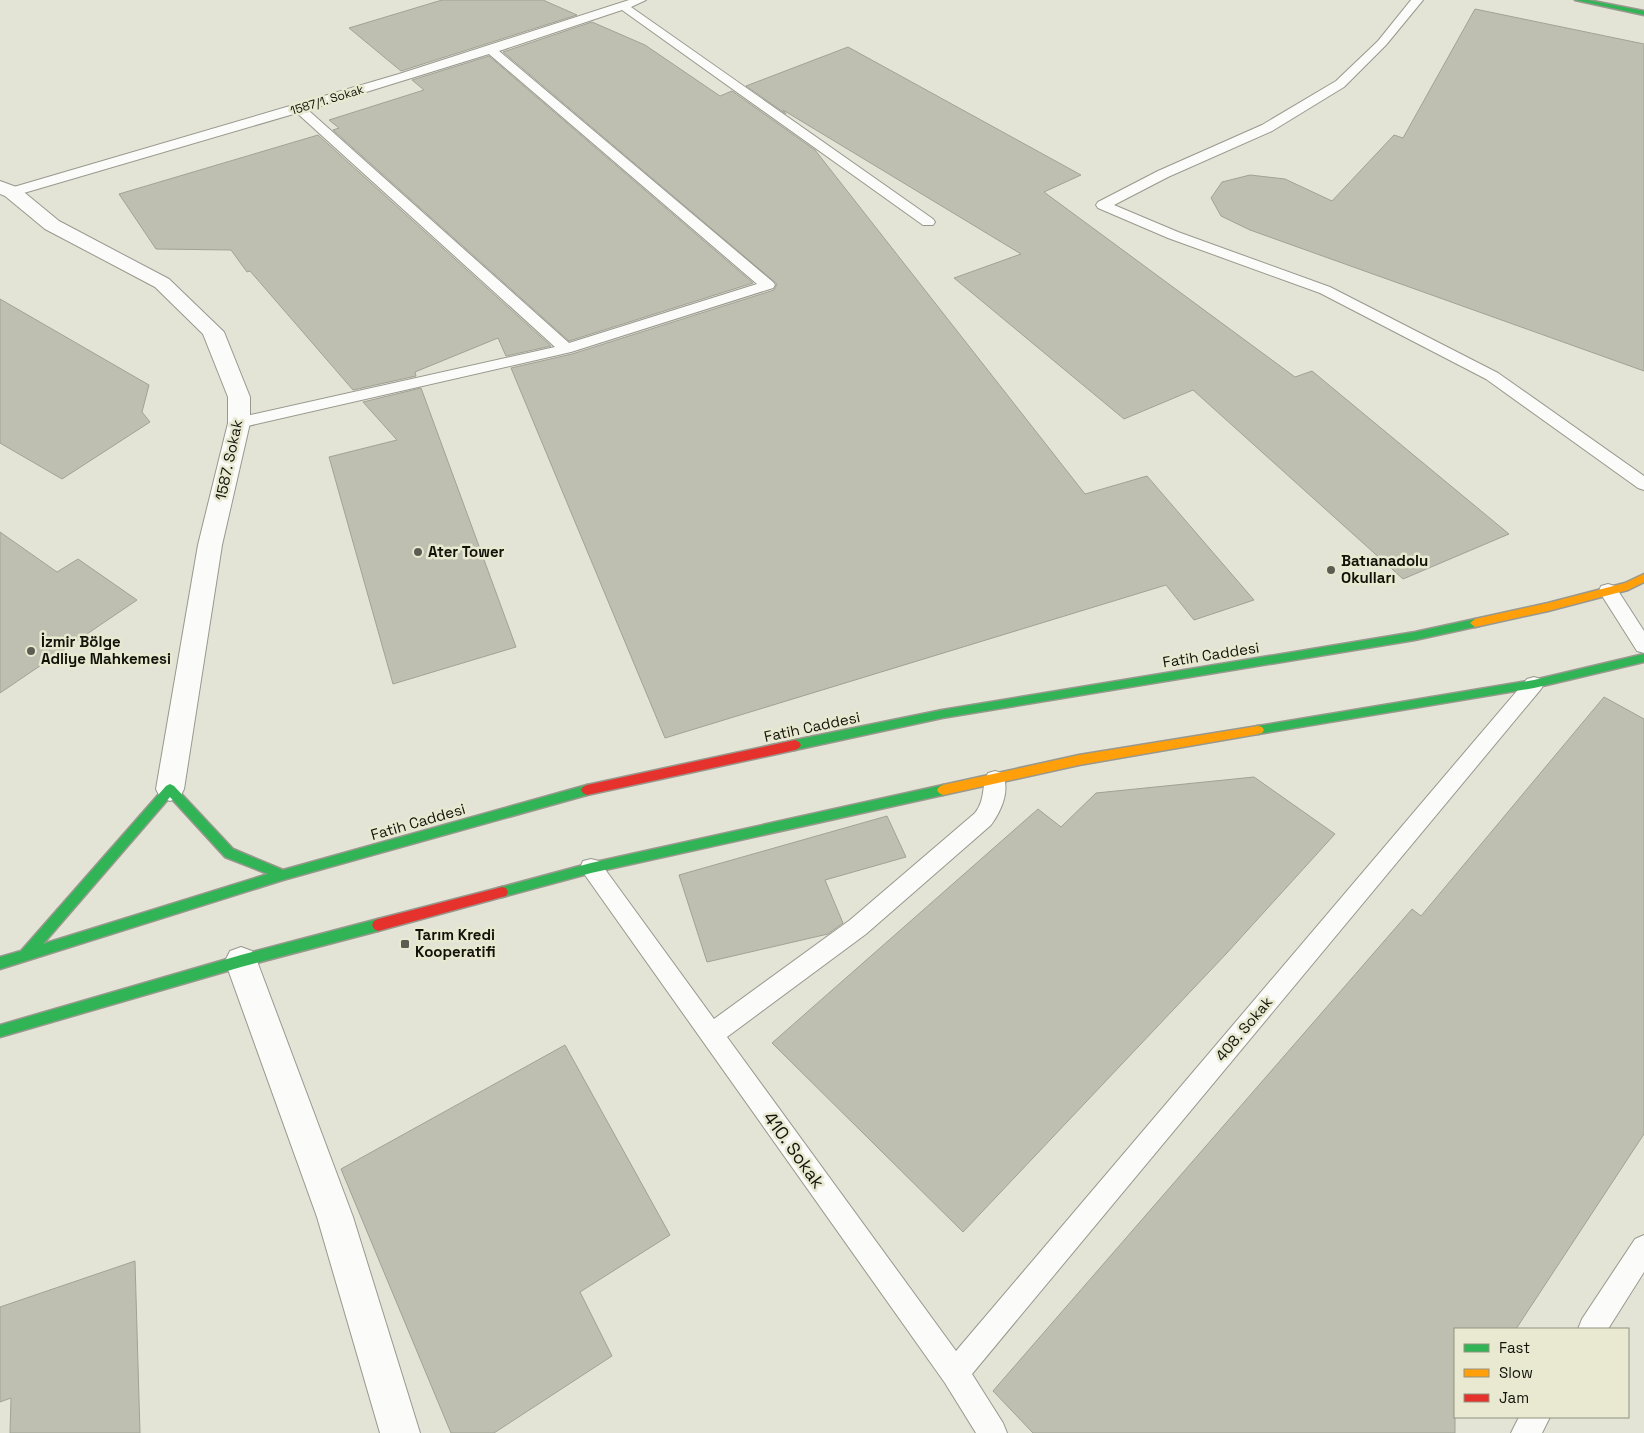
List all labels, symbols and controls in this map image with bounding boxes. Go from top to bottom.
street label: 1587/1. Sokak [288,81,366,119]
street label: 1587. Sokak [211,418,246,502]
place label: Ater Tower [428,542,505,561]
marker: Ater Tower [412,546,424,558]
place label: Batıanadolu Okulları [1341,551,1428,587]
marker: Batıanadolu Okulları [1325,564,1337,576]
place label: İzmir Bölge Adliye Mahkemesi [41,632,171,668]
street label: Fatih Caddesi [1161,637,1261,672]
marker: İzmir Bölge Adliye Mahkemesi [25,645,37,657]
street label: Fatih Caddesi [762,707,862,746]
street label: Fatih Caddesi [368,799,467,844]
place label: Tarım Kredi Kooperatifi [415,925,496,961]
marker: Tarım Kredi Kooperatifi [399,938,411,950]
street label: 408. Sokak [1211,992,1276,1065]
street label: 410. Sokak [759,1107,830,1193]
legend [1454,1328,1629,1418]
text: Fast [1499,1338,1530,1357]
text: Slow [1499,1363,1533,1382]
text: Jam [1499,1388,1529,1407]

